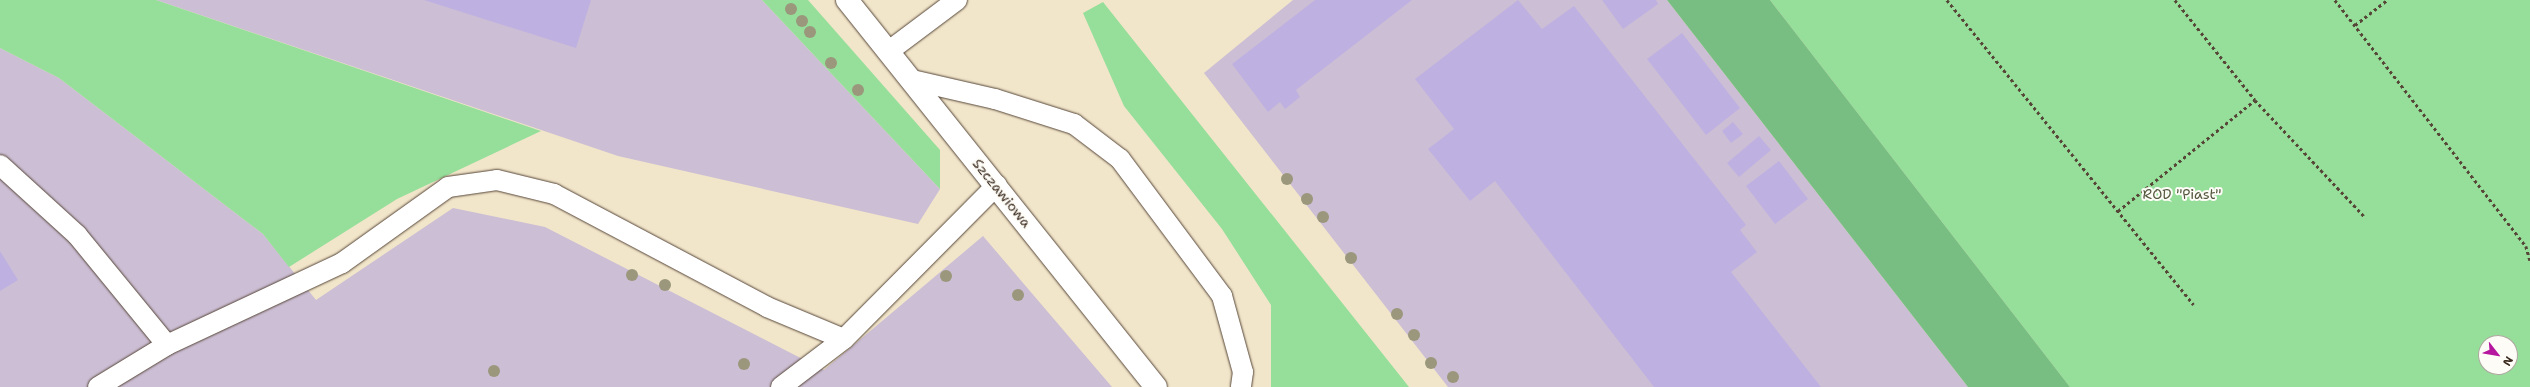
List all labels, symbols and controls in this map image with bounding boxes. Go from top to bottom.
street label: Szczawiowa [969,155,1035,231]
park label: ROD "Piast" [2143,186,2221,202]
north arrow [2478,335,2518,375]
text: N [2499,353,2517,369]

